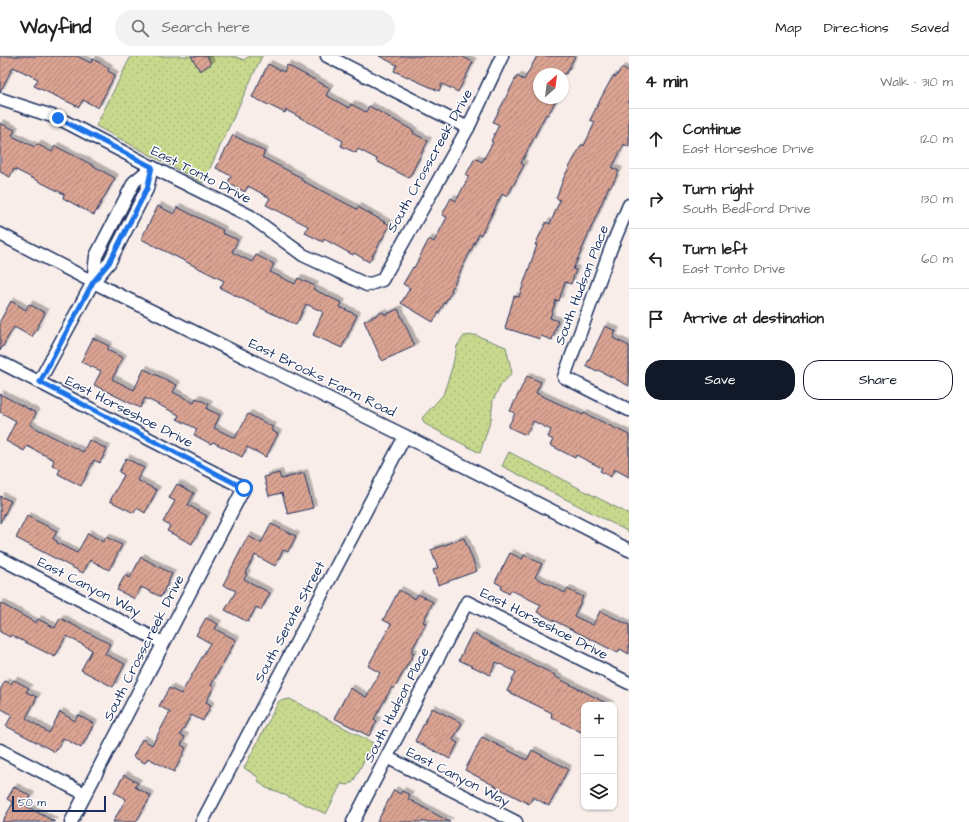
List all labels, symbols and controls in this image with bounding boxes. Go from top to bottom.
search box [115,10,395,46]
text: Wayfind [20,14,91,41]
icon: search [129,17,151,39]
text: Search here [161,17,250,38]
text: Map [775,18,802,38]
text: Directions [824,18,889,38]
text: Saved [911,18,949,38]
north arrow [533,68,569,104]
text: 4 min [645,70,688,94]
text: Walk · 310 m [880,73,953,91]
street label: South Crosscreek Drive [382,85,478,236]
route end [49,109,67,127]
text: Continue [683,119,741,140]
icon: ahead [645,128,667,150]
text: 120 m [920,130,953,148]
text: East Horseshoe Drive [683,140,814,158]
street label: East Tonto Drive [147,141,255,209]
text: Turn right [683,179,754,200]
icon: right [645,188,667,210]
text: 130 m [921,190,953,208]
text: South Bedford Drive [683,200,811,218]
street label: South Hudson Place [550,222,614,348]
text: Turn left [683,239,747,260]
icon: left [645,248,667,270]
text: 60 m [921,250,953,268]
text: East Tonto Drive [683,260,785,278]
icon: arrive [645,308,667,330]
text: Arrive at destination [683,308,824,329]
street label: East Brooks Farm Road [245,334,399,422]
button: Save [645,360,795,400]
button: Share [803,360,953,400]
street label: East Horseshoe Drive [62,371,197,453]
route start [235,479,253,497]
street label: East Canyon Way [34,552,145,622]
street label: South Senate Street [250,557,331,686]
street label: South Crosscreek Drive [98,571,190,724]
street label: East Horseshoe Drive [477,583,612,665]
street label: South Hudson Place [359,643,435,766]
map controls [581,702,617,810]
button: + [581,702,617,738]
button: − [581,738,617,774]
street label: East Canyon Way [403,742,514,812]
button: layers [581,774,617,810]
scale bar [12,794,106,813]
text: 50 m [18,795,46,810]

